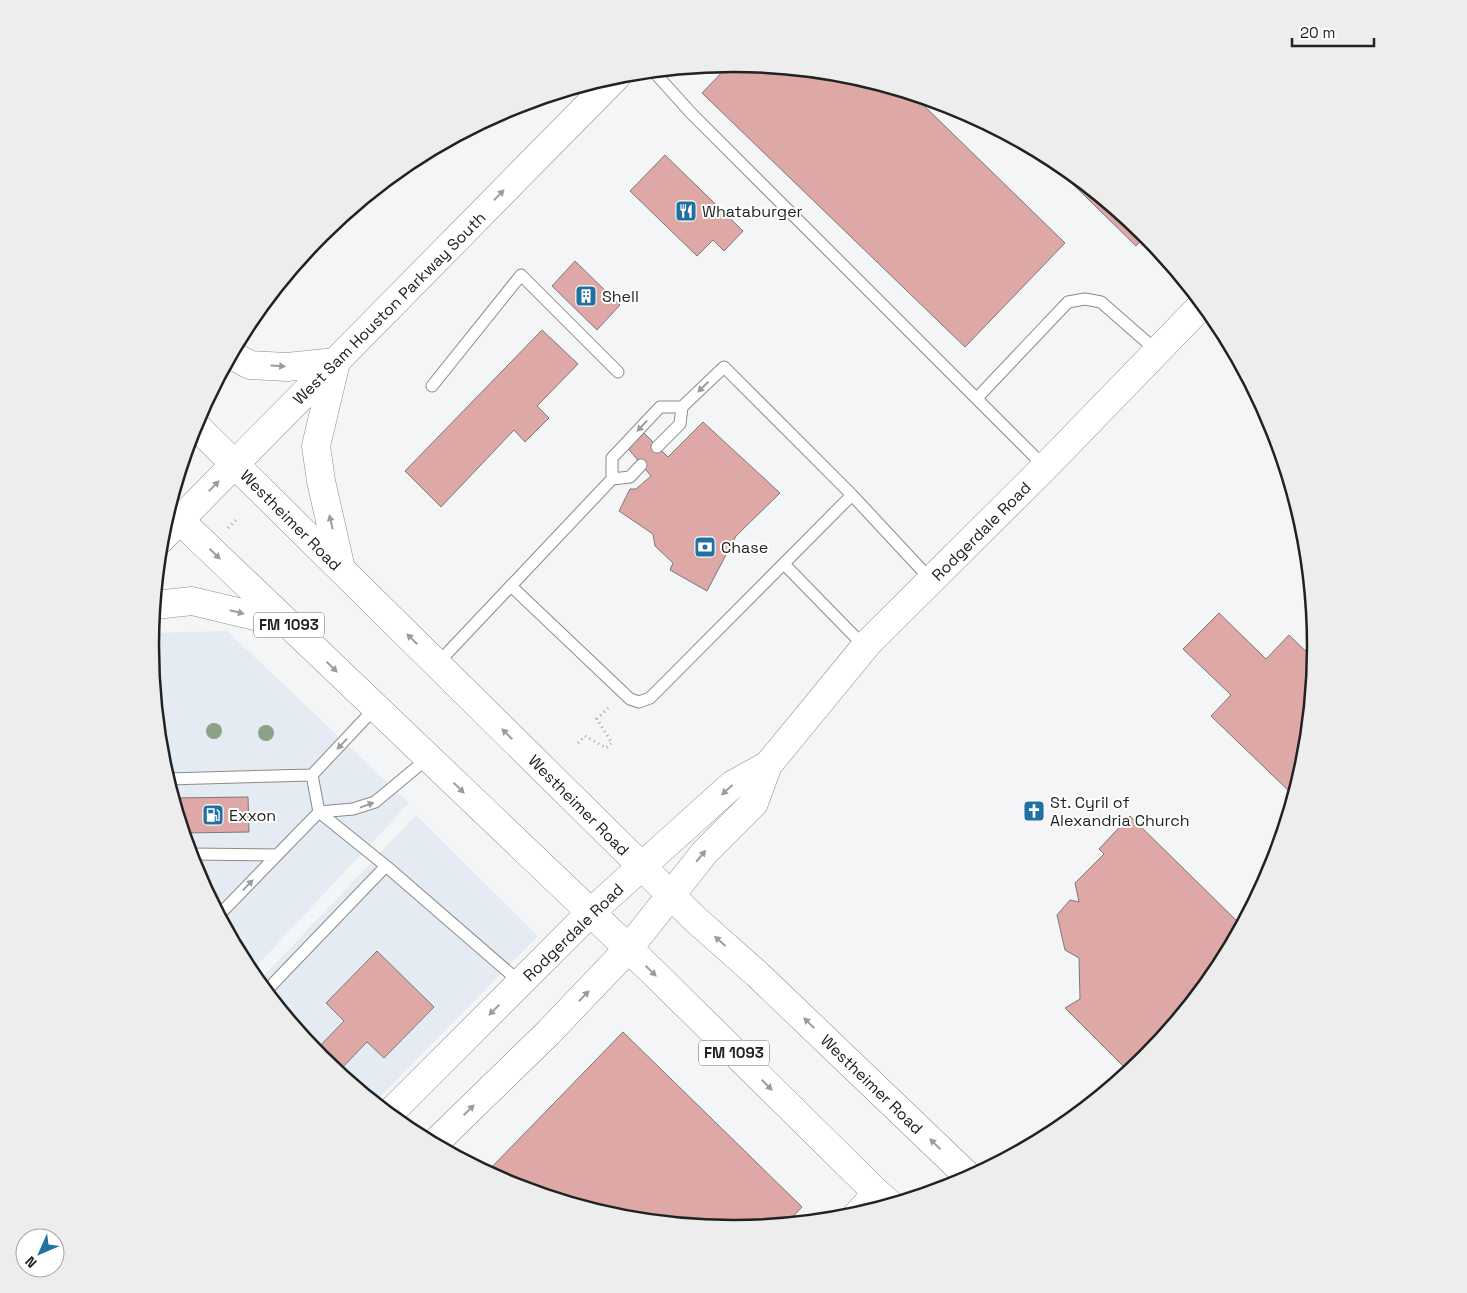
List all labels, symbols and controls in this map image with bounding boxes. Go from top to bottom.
scale bar [1292,15,1374,47]
text: 20 m [1300,23,1335,42]
one-way arrow [493,190,505,202]
restaurant icon: Whataburger [674,199,698,223]
place label: Whataburger [702,201,803,222]
street label: West Sam Houston Parkway South [288,207,490,409]
building icon: Shell [574,284,598,308]
place label: Shell [602,286,639,307]
one-way arrow [270,363,286,371]
one-way arrow [697,381,709,393]
one-way arrow [636,420,648,432]
street label: Westheimer Road [236,465,346,575]
street label: Rodgerdale Road [927,477,1035,585]
one-way arrow [208,480,220,492]
one-way arrow [327,514,335,529]
bank icon: Chase [693,535,717,559]
place label: Chase [721,537,768,558]
one-way arrow [208,548,220,560]
one-way arrow [229,608,244,616]
road number: FM 1093 [254,612,324,638]
one-way arrow [406,633,418,645]
one-way arrow [326,661,338,673]
one-way arrow [502,728,514,740]
one-way arrow [336,737,348,749]
street label: Westheimer Road [524,750,634,860]
one-way arrow [452,781,464,793]
one-way arrow [721,784,733,796]
place label: St. Cyril of Alexandria Church [1050,792,1190,831]
church icon: St. Cyril of Alexandria Church [1022,799,1046,823]
one-way arrow [360,800,375,808]
fuel station icon: Exxon [201,803,225,827]
place label: Exxon [229,805,276,826]
one-way arrow [695,850,706,863]
one-way arrow [242,879,254,891]
street label: Rodgerdale Road [519,879,628,986]
one-way arrow [714,936,727,947]
one-way arrow [645,965,657,977]
one-way arrow [578,990,590,1002]
one-way arrow [488,1003,500,1015]
one-way arrow [803,1017,815,1029]
street label: Westheimer Road [816,1030,927,1139]
road number: FM 1093 [699,1040,769,1066]
one-way arrow [761,1078,773,1090]
one-way arrow [463,1104,475,1116]
one-way arrow [929,1138,941,1150]
north arrow [15,1228,65,1278]
text: N [21,1253,40,1272]

